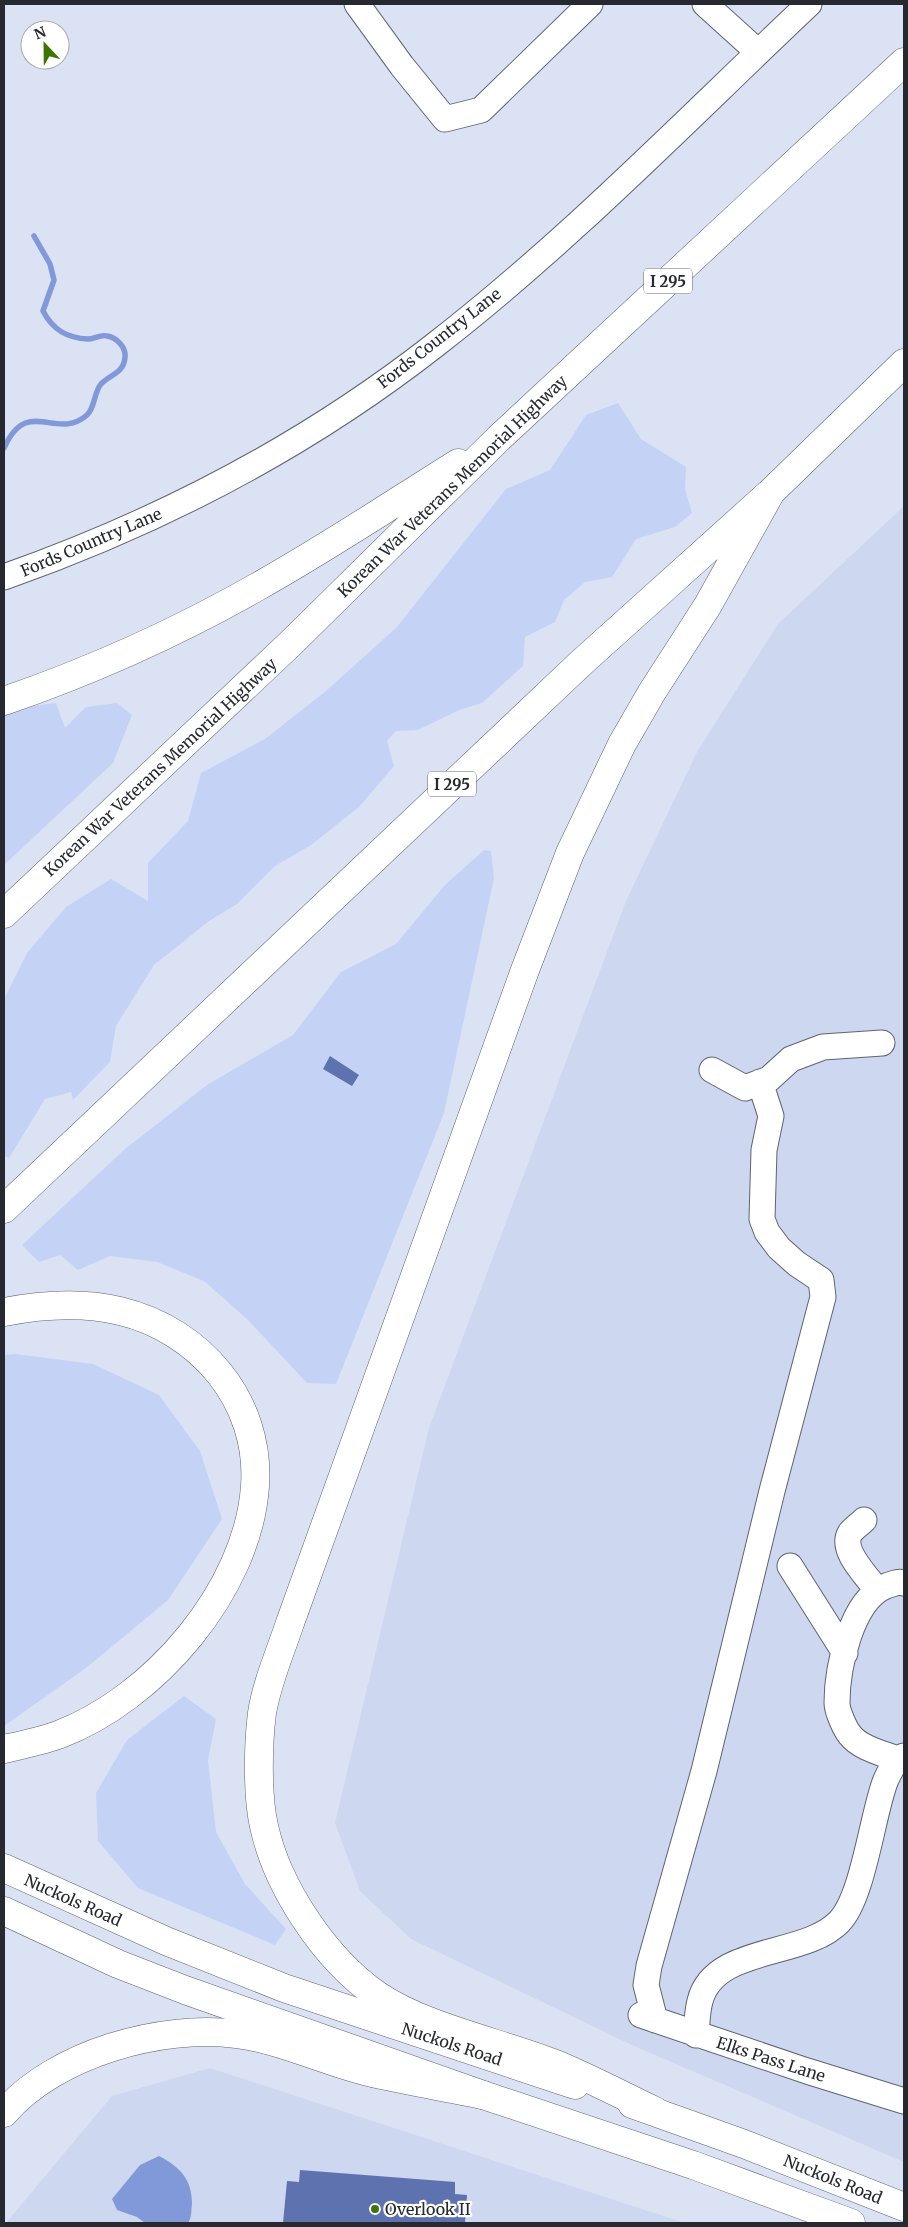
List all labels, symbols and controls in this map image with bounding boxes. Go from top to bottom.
north arrow [20,20,70,70]
text: N [32,23,49,43]
road number: I 295 [644,268,692,294]
street label: Fords Country Lane [373,284,505,392]
street label: Korean War Veterans Memorial Highway [333,370,571,601]
street label: Fords Country Lane [17,503,165,581]
street label: Korean War Veterans Memorial Highway [39,653,281,880]
road number: I 295 [428,772,476,796]
street label: Nuckols Road [21,1870,125,1931]
street label: Nuckols Road [399,2018,505,2070]
street label: Elks Pass Lane [714,2032,828,2086]
street label: Nuckols Road [781,2150,885,2208]
place label: Overlook II [385,2199,471,2219]
marker: Overlook II [369,2203,381,2215]

